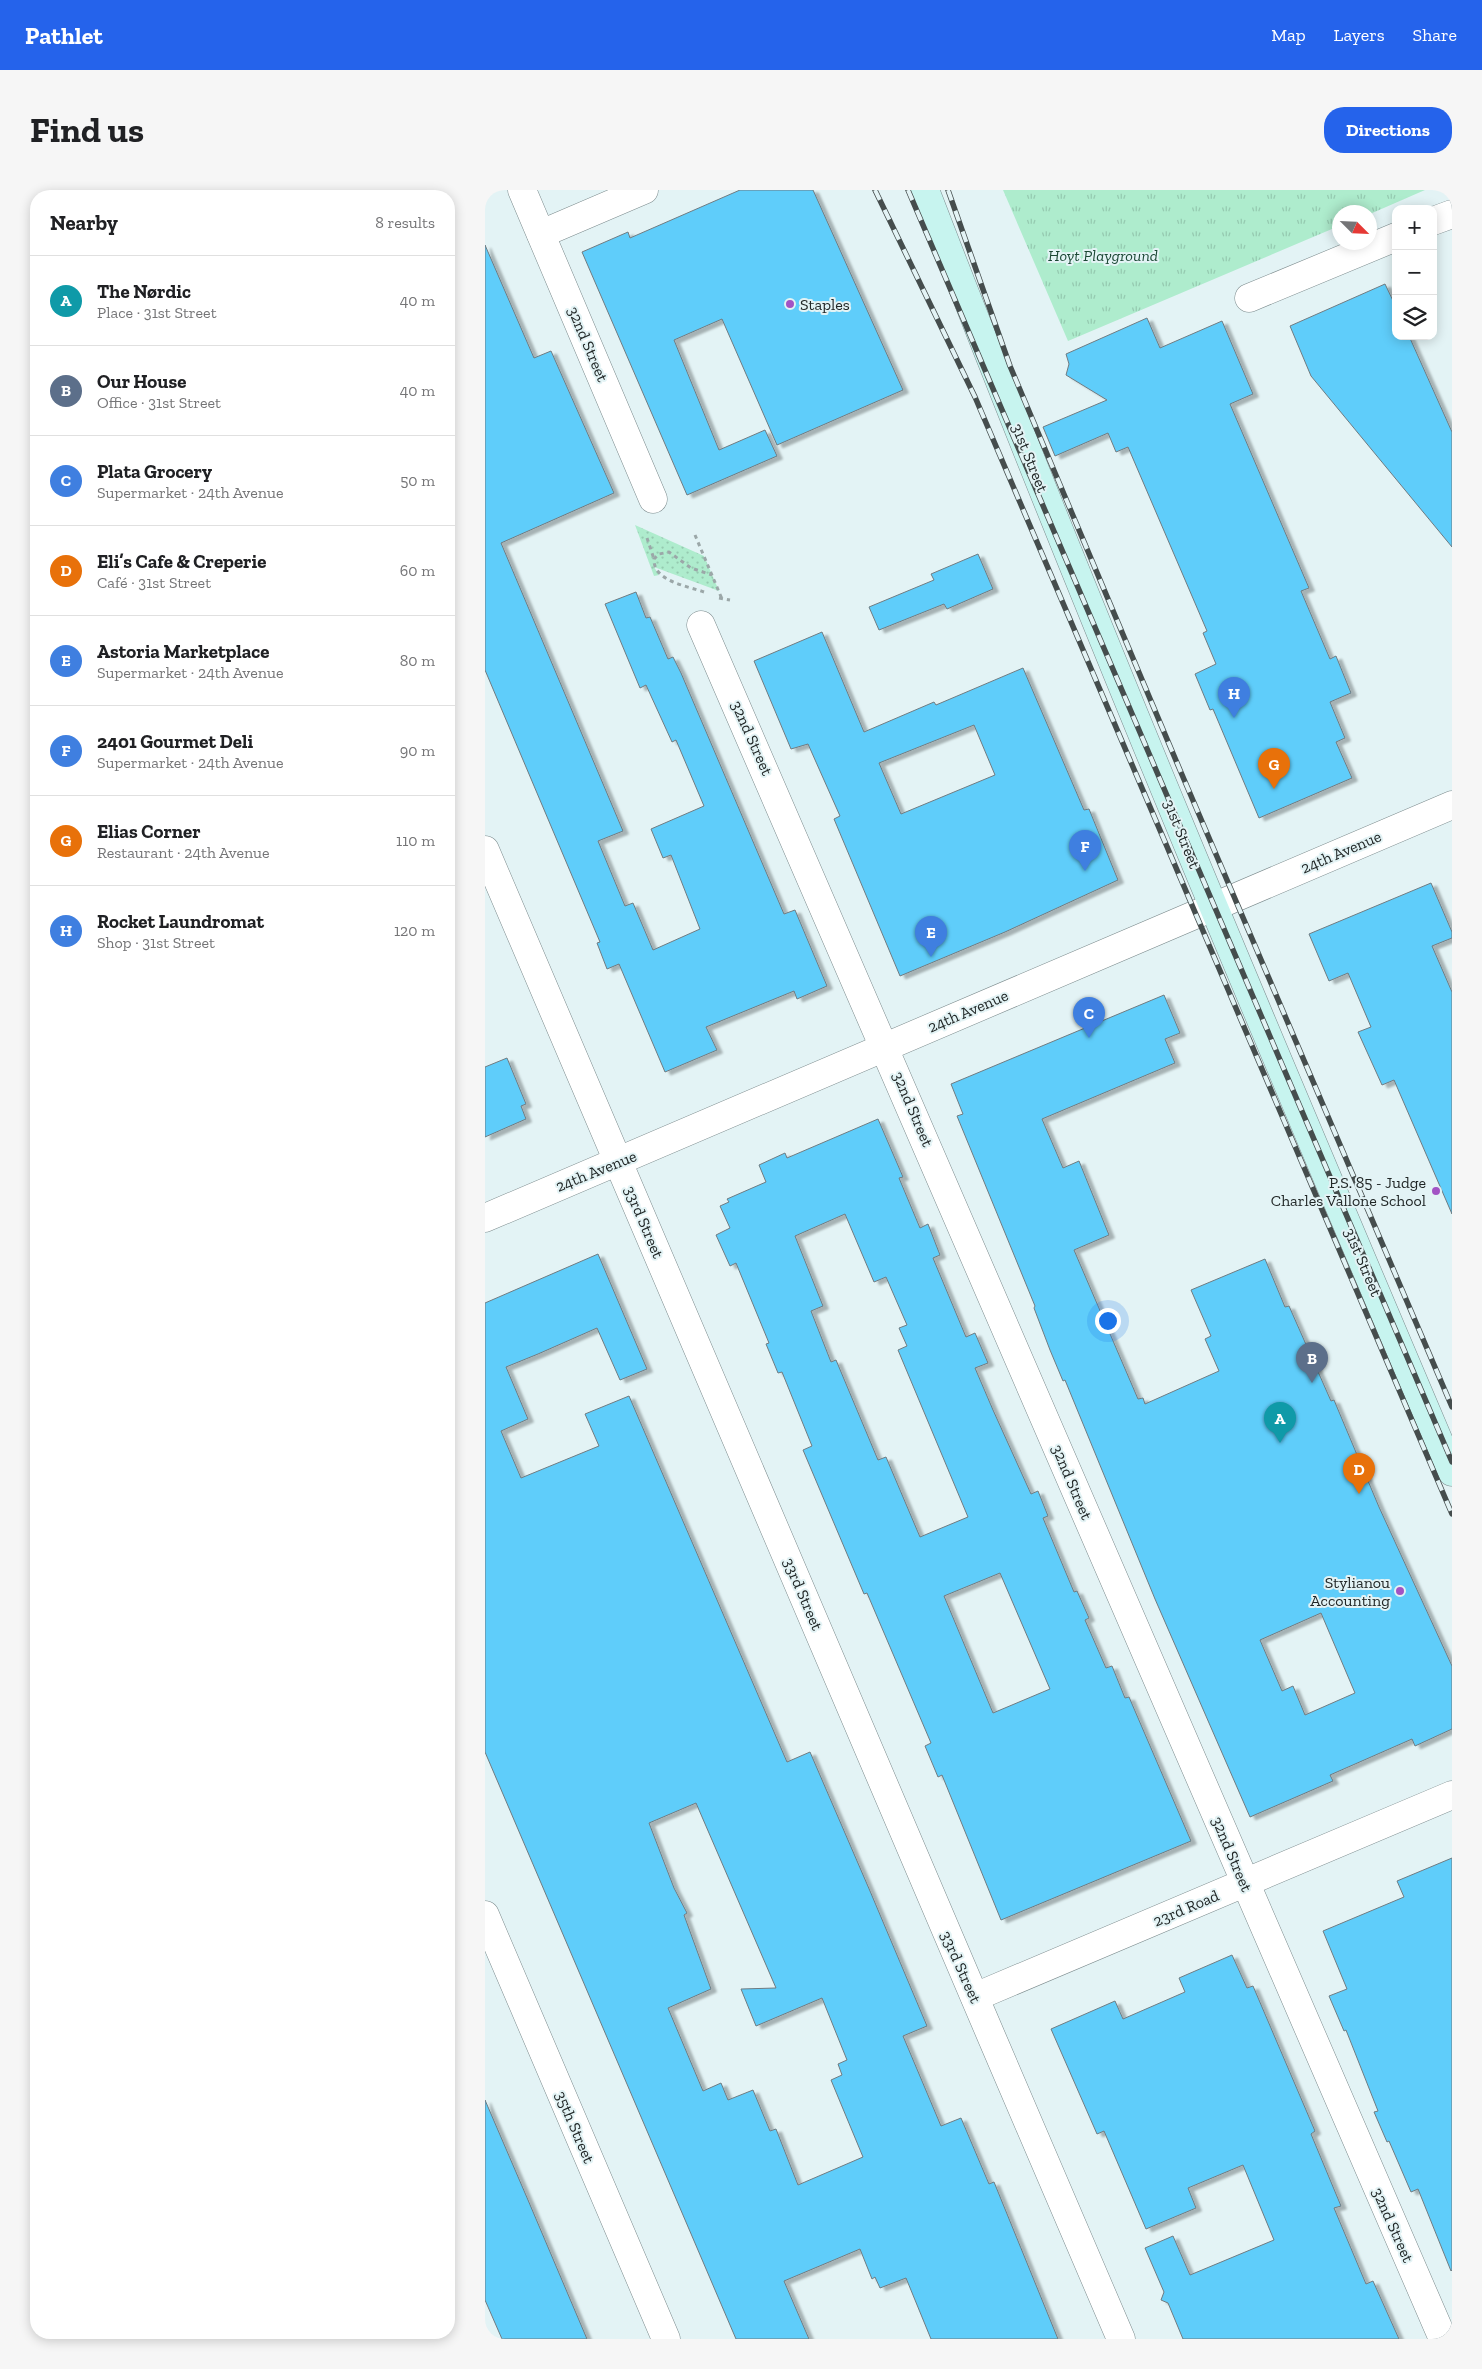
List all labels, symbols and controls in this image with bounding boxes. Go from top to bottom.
text: Pathlet [25,21,103,50]
text: Map [1271,24,1306,46]
text: Layers [1334,24,1385,46]
text: Share [1413,24,1457,46]
button: Directions [1324,107,1452,153]
text: Find us [30,109,144,151]
north arrow [1332,205,1377,250]
map controls [1392,205,1437,340]
button: + [1392,205,1437,250]
text: Nearby [50,210,118,235]
text: 8 results [375,213,435,232]
park label: Hoyt Playground [1048,246,1158,265]
button: − [1392,250,1437,295]
text: The Nørdic [97,280,191,303]
text: A [61,291,72,310]
text: 40 m [400,291,435,310]
place label: Staples [800,295,850,314]
button: layers [1392,295,1437,340]
marker: Staples [784,298,796,310]
text: Place · 31st Street [97,303,217,322]
street label: 32nd Street [564,304,612,385]
text: Our House [97,370,186,393]
text: B [61,381,71,400]
text: 40 m [400,381,435,400]
text: Office · 31st Street [97,393,221,412]
street label: 31st Street [1008,421,1052,495]
text: Plata Grocery [97,460,212,483]
text: C [61,471,71,490]
text: 50 m [400,471,435,490]
text: Supermarket · 24th Avenue [97,483,283,502]
text: Eli’s Cafe & Creperie [97,550,266,573]
text: D [60,561,72,580]
text: 60 m [400,561,435,580]
text: Café · 31st Street [97,573,211,592]
text: Astoria Marketplace [97,640,269,663]
text: E [61,651,71,670]
text: 80 m [400,651,435,670]
text: Supermarket · 24th Avenue [97,663,283,682]
pin: H [1218,677,1250,718]
street label: 32nd Street [727,698,777,778]
text: 2401 Gourmet Deli [97,730,253,753]
text: F [61,741,71,760]
text: 90 m [400,741,435,760]
pin: G [1258,748,1290,789]
text: Supermarket · 24th Avenue [97,753,283,772]
street label: 31st Street [1160,797,1204,871]
text: Elias Corner [97,820,201,843]
street label: 24th Avenue [1298,827,1384,877]
pin: F [1069,830,1101,871]
text: G [61,831,71,850]
text: 110 m [396,831,435,850]
text: Restaurant · 24th Avenue [97,843,270,862]
text: Rocket Laundromat [97,910,264,933]
pin: E [915,916,947,957]
text: H [60,921,72,940]
text: 120 m [394,921,435,940]
text: Shop · 31st Street [97,933,215,952]
street label: 24th Avenue [925,986,1011,1036]
pin: C [1073,997,1105,1038]
street label: 32nd Street [889,1069,937,1150]
street label: 24th Avenue [553,1146,639,1196]
place label: P.S. 85 - Judge Charles Vallone School [1271,1173,1426,1210]
street label: 33rd Street [620,1183,668,1261]
marker: P.S. 85 - Judge Charles Vallone School [1430,1185,1442,1197]
street label: 31st Street [1340,1225,1386,1299]
your location [1095,1308,1121,1334]
pin: B [1296,1342,1328,1383]
pin: A [1264,1402,1296,1443]
street label: 32nd Street [1048,1442,1096,1523]
pin: D [1343,1453,1375,1494]
street label: 33rd Street [779,1555,827,1633]
place label: Stylianou Accounting [1310,1573,1390,1610]
marker: Stylianou Accounting [1394,1585,1406,1597]
street label: 32nd Street [1208,1814,1256,1895]
street label: 23rd Road [1150,1886,1222,1930]
street label: 33rd Street [937,1928,985,2006]
street label: 35th Street [551,2088,599,2166]
street label: 32nd Street [1368,2185,1418,2265]

